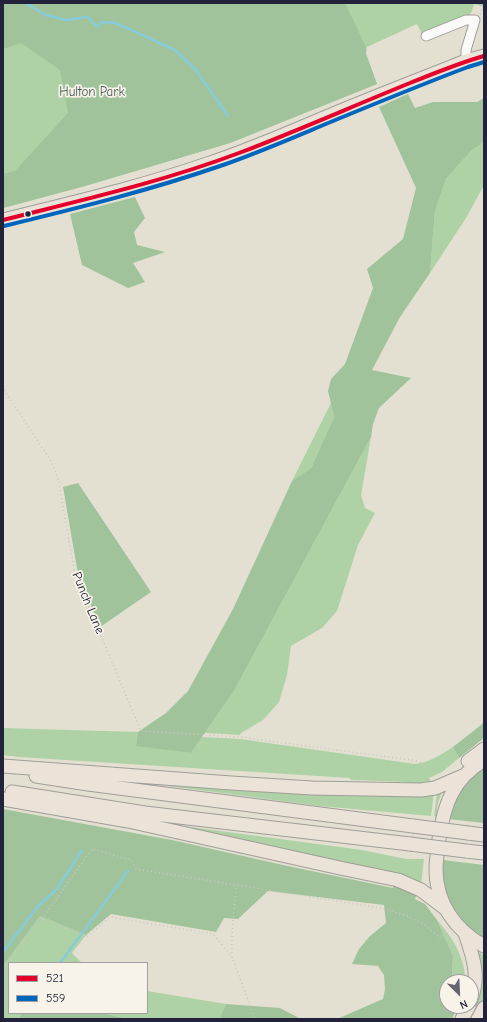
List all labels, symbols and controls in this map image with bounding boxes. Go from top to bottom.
park label: Hulton Park [59,84,125,100]
unlabelled marker [23,209,33,219]
street label: Punch Lane [69,570,107,636]
legend [8,962,148,1014]
text: 521 [46,971,64,985]
north arrow [439,974,479,1014]
text: 559 [46,991,65,1005]
text: N [458,997,470,1012]

